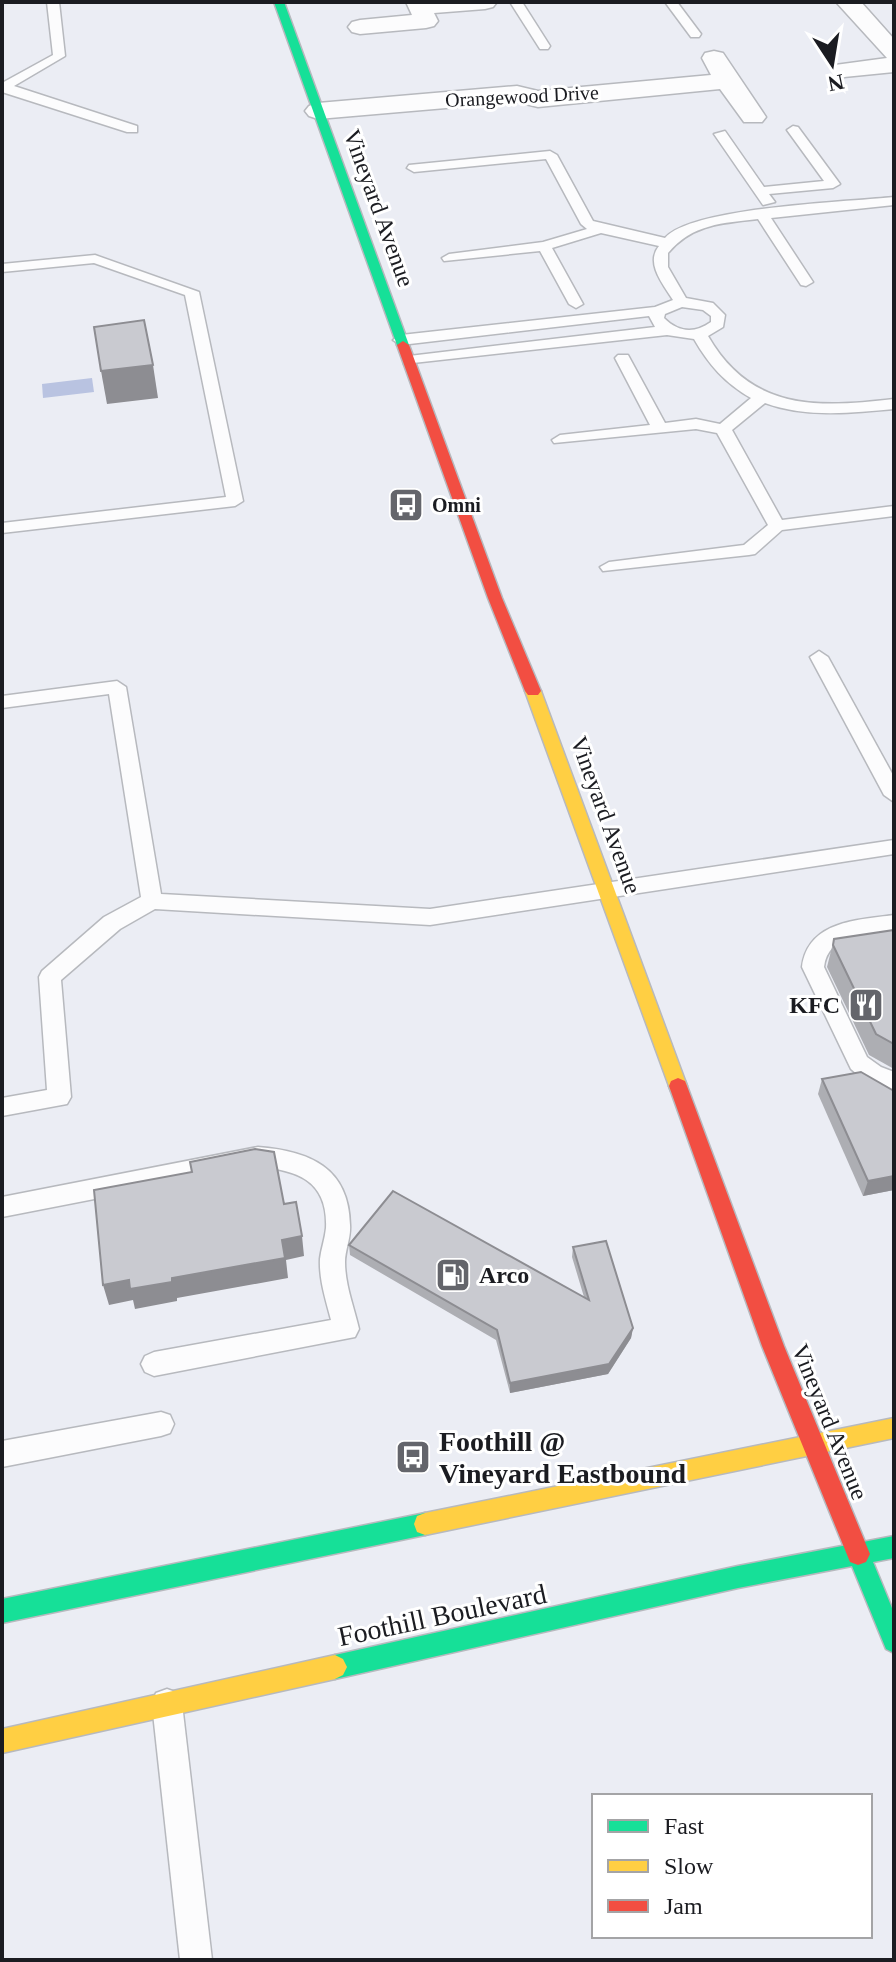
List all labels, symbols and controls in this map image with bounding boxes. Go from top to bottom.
north arrow [792,24,872,104]
text: N [826,69,846,97]
street label: Orangewood Drive [445,81,600,112]
street label: Vineyard Avenue [339,126,419,290]
bus stop icon: Omni [387,486,425,524]
place label: Omni [432,494,481,516]
street label: Vineyard Avenue [566,733,646,897]
restaurant icon: KFC [847,986,885,1024]
place label: KFC [789,992,840,1018]
fuel station icon: Arco [434,1256,472,1294]
place label: Arco [479,1262,529,1288]
street label: Vineyard Avenue [787,1340,873,1504]
place label: Foothill @ Vineyard Eastbound [439,1426,687,1489]
bus stop icon: Foothill @ Vineyard Eastbound [394,1438,432,1476]
street label: Foothill Boulevard [335,1578,549,1652]
legend [592,1794,872,1938]
text: Fast [664,1813,704,1839]
text: Slow [664,1853,714,1879]
text: Jam [664,1893,703,1919]

